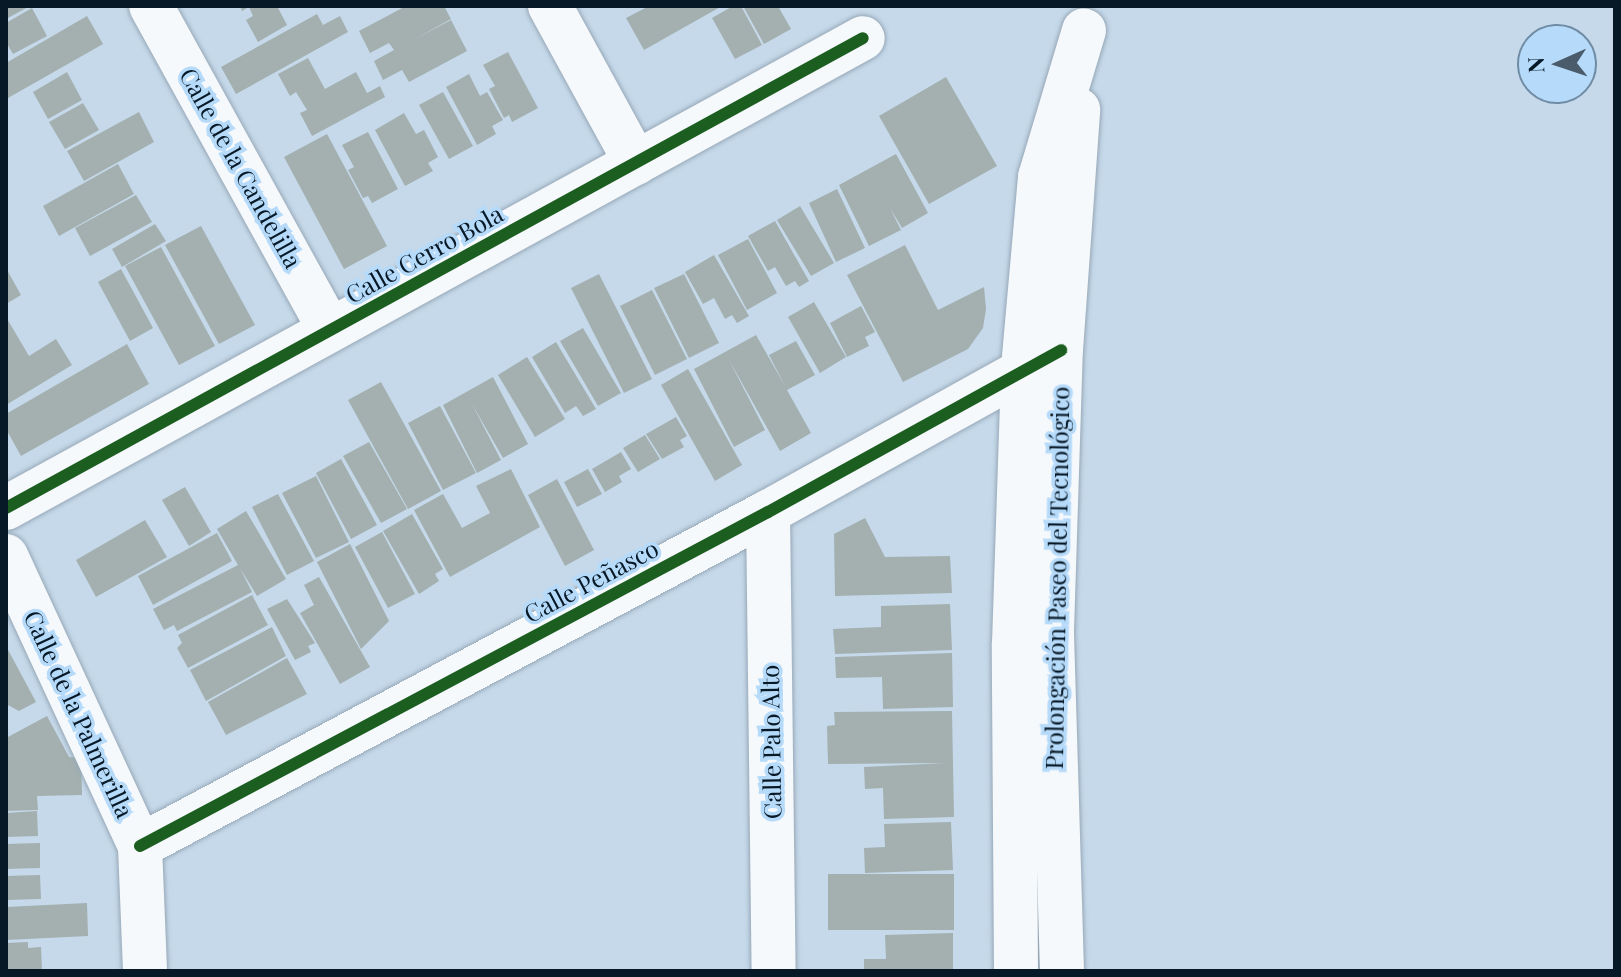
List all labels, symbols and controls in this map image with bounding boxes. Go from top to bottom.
north arrow [1517,24,1597,104]
text: N [1520,56,1550,74]
street label: Calle de la Candelilla [174,62,308,274]
street label: Calle Cerro Bola [340,199,508,309]
street label: Prolongación Paseo del Tecnológico [1039,386,1075,770]
street label: Calle Peñasco [519,534,663,628]
street label: Calle de la Palmerilla [18,605,140,823]
street label: Calle Palo Alto [755,664,787,820]

